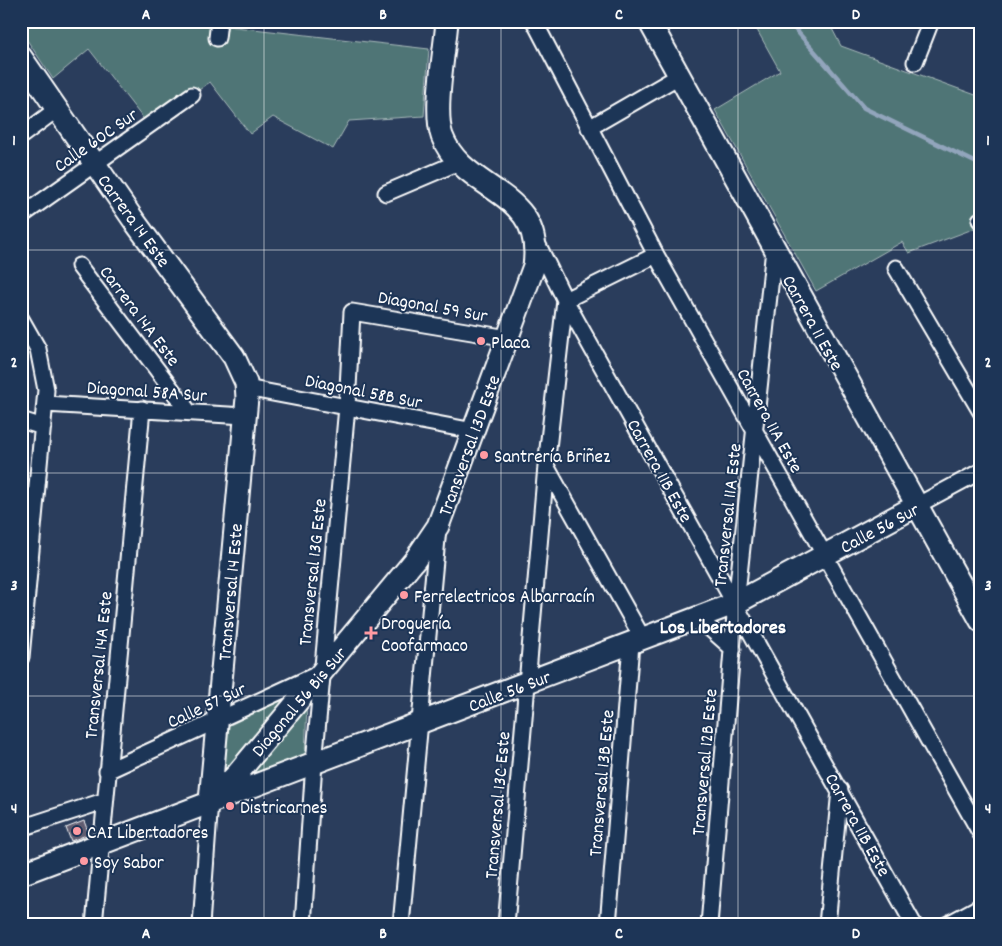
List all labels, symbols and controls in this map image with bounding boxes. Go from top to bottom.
text: A [142,4,151,27]
text: B [379,4,387,27]
text: C [615,4,623,27]
text: D [852,4,861,27]
street label: Calle 60C Sur [50,103,145,181]
text: 1 [12,130,16,153]
text: 1 [986,130,990,153]
street label: Carrera 14 Este [89,170,175,274]
street label: Carrera 14A Este [91,261,185,373]
street label: Carrera 11 Este [773,271,848,376]
street label: Diagonal 59 Sur [375,286,489,331]
place label: Placa [491,331,531,358]
marker: Placa [475,335,487,347]
text: 2 [11,352,18,375]
text: 2 [985,352,992,375]
street label: Carrera 11A Este [728,364,808,479]
street label: Diagonal 58B Sur [302,369,424,418]
street label: Transversal 13D Este [433,372,509,520]
street label: Diagonal 58A Sur [86,376,208,411]
street label: Carrera 11B Este [618,415,698,528]
street label: Transversal 11A Este [709,442,750,589]
place label: Santrería Briñez [494,445,610,472]
marker: Santrería Briñez [478,449,490,461]
street label: Transversal 13G Este [293,497,336,647]
street label: Calle 56 Sur [836,498,925,562]
street label: Transversal 14 Este [213,522,252,662]
text: 3 [10,575,18,598]
text: 3 [984,575,992,598]
place label: Ferrelectricos Albarracín [414,585,595,612]
marker: Ferrelectricos Albarracín [398,589,410,601]
street label: Transversal 14A Este [79,590,122,740]
place label: Droguería Coofarmaco [381,612,468,661]
district label: Los Libertadores [660,615,786,643]
marker: Droguería Coofarmaco [365,627,377,639]
street label: Diagonal 56 Bis Sur [246,642,355,764]
street label: Calle 56 Sur [465,665,555,721]
street label: Calle 57 Sur [164,677,251,737]
street label: Transversal 12B Este [687,688,726,837]
street label: Transversal 13B Este [584,709,623,858]
street label: Transversal 13C Este [480,731,519,880]
street label: Carrera 11B Este [816,769,896,882]
place label: Districarnes [240,796,328,823]
text: 4 [11,798,17,821]
text: 4 [985,798,991,821]
marker: Districarnes [224,800,236,812]
place label: CAI Libertadores [87,821,209,848]
marker: CAI Libertadores [71,825,83,837]
place label: Soy Sabor [94,851,164,878]
marker: Soy Sabor [78,855,90,867]
text: A [142,923,151,946]
text: B [379,923,387,946]
text: C [615,923,623,946]
text: D [852,923,861,946]

